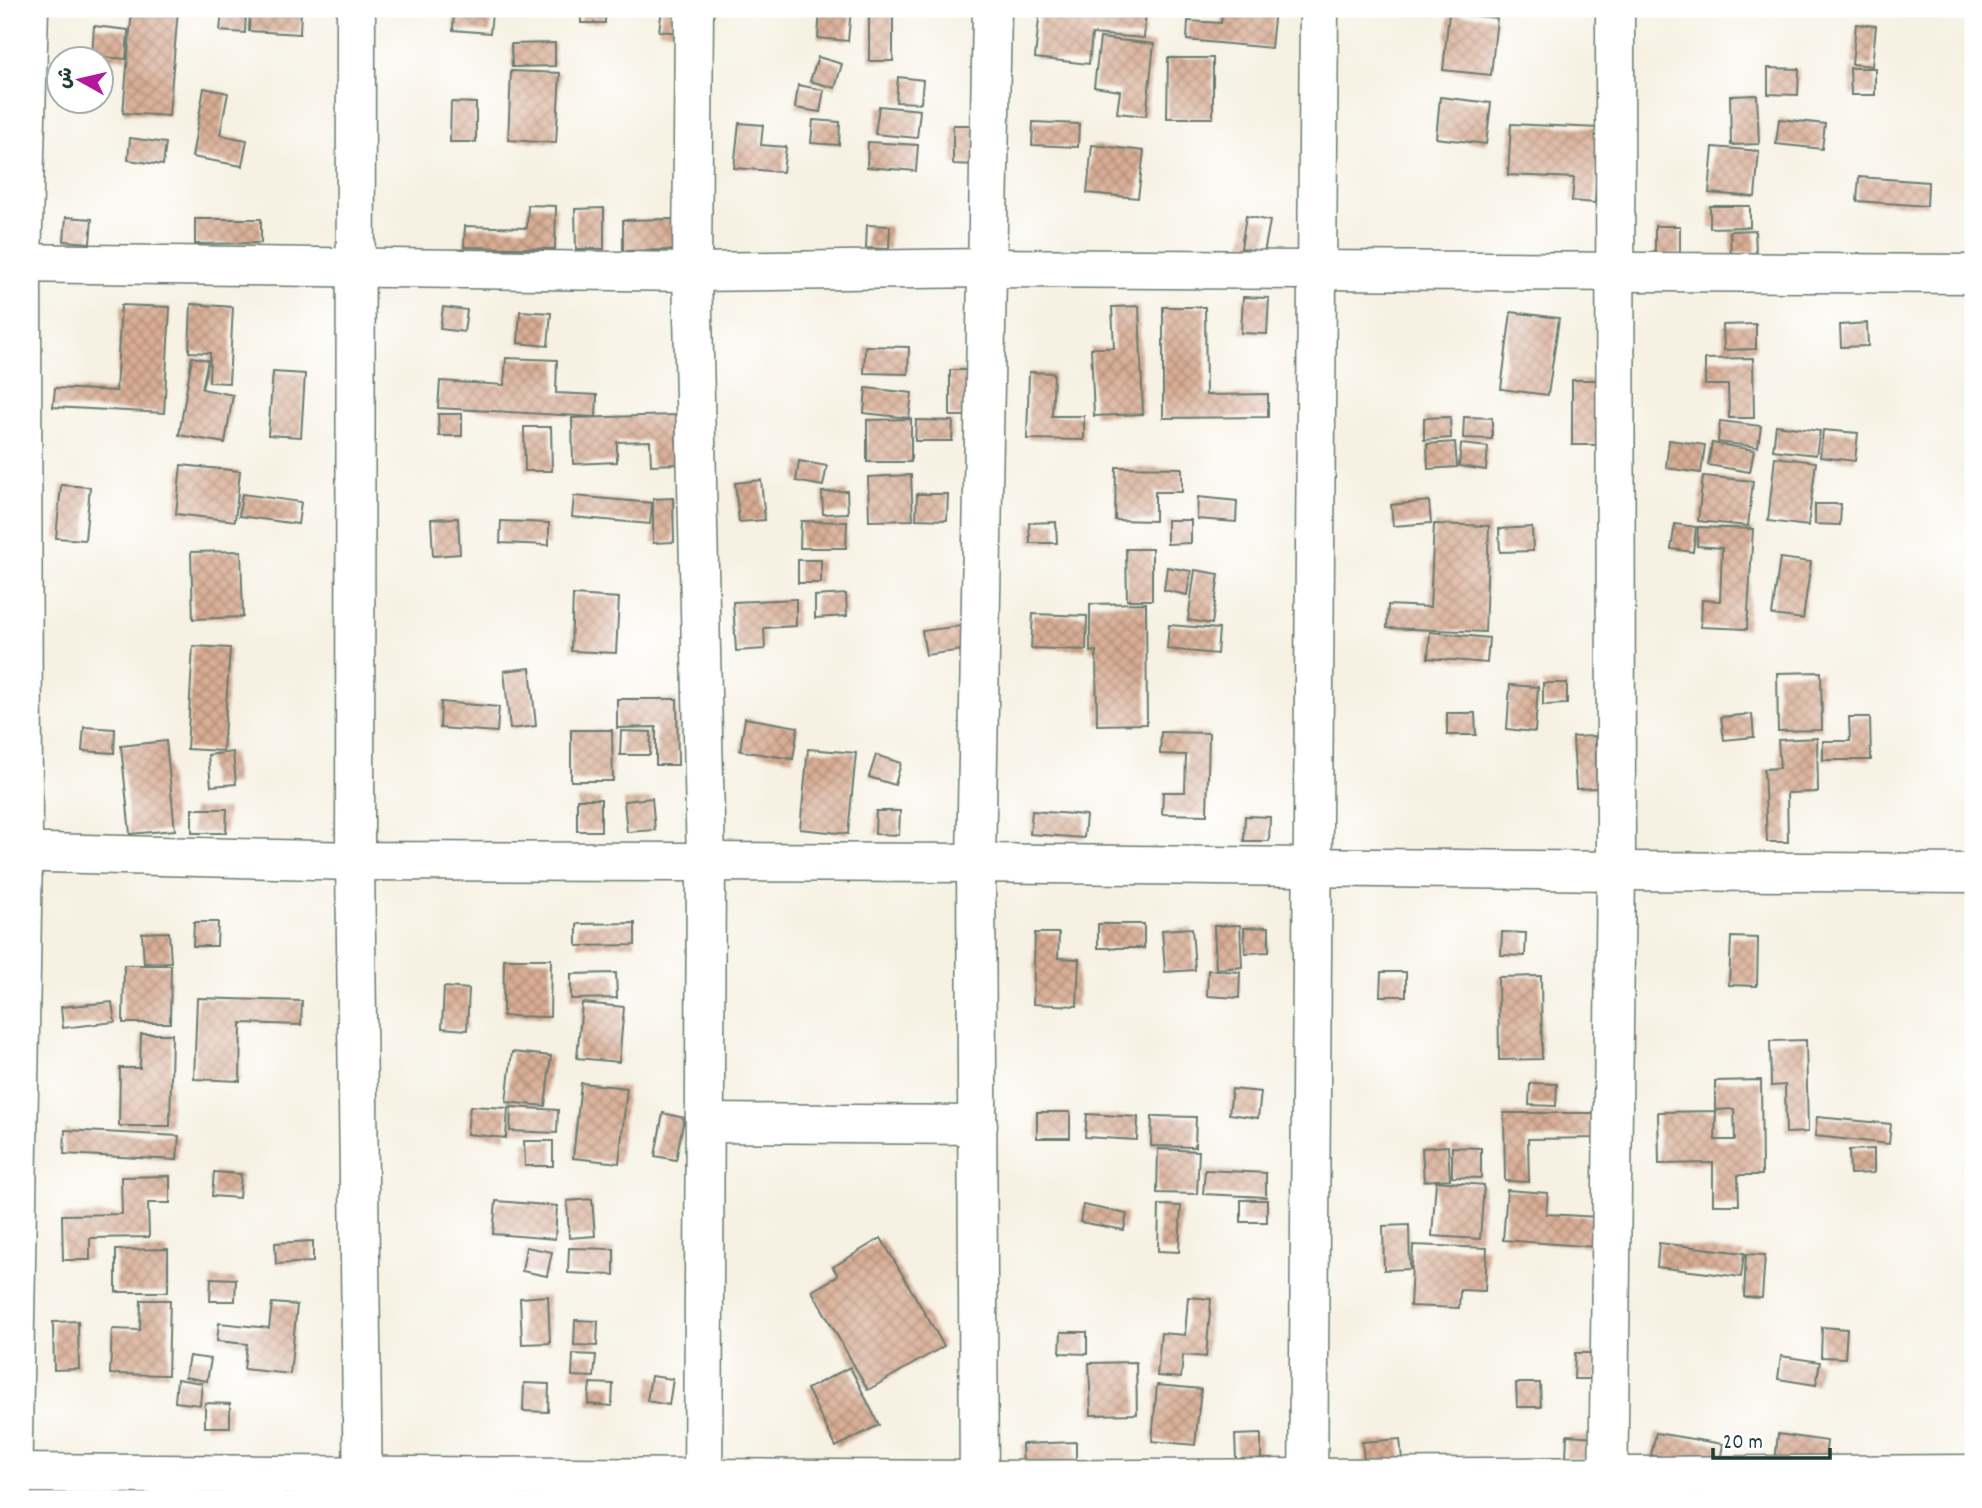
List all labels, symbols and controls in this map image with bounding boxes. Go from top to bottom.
north arrow [46,46,116,116]
text: ش [52,66,81,90]
scale bar [1713,1417,1830,1461]
text: 20 m [1723,1429,1763,1459]

